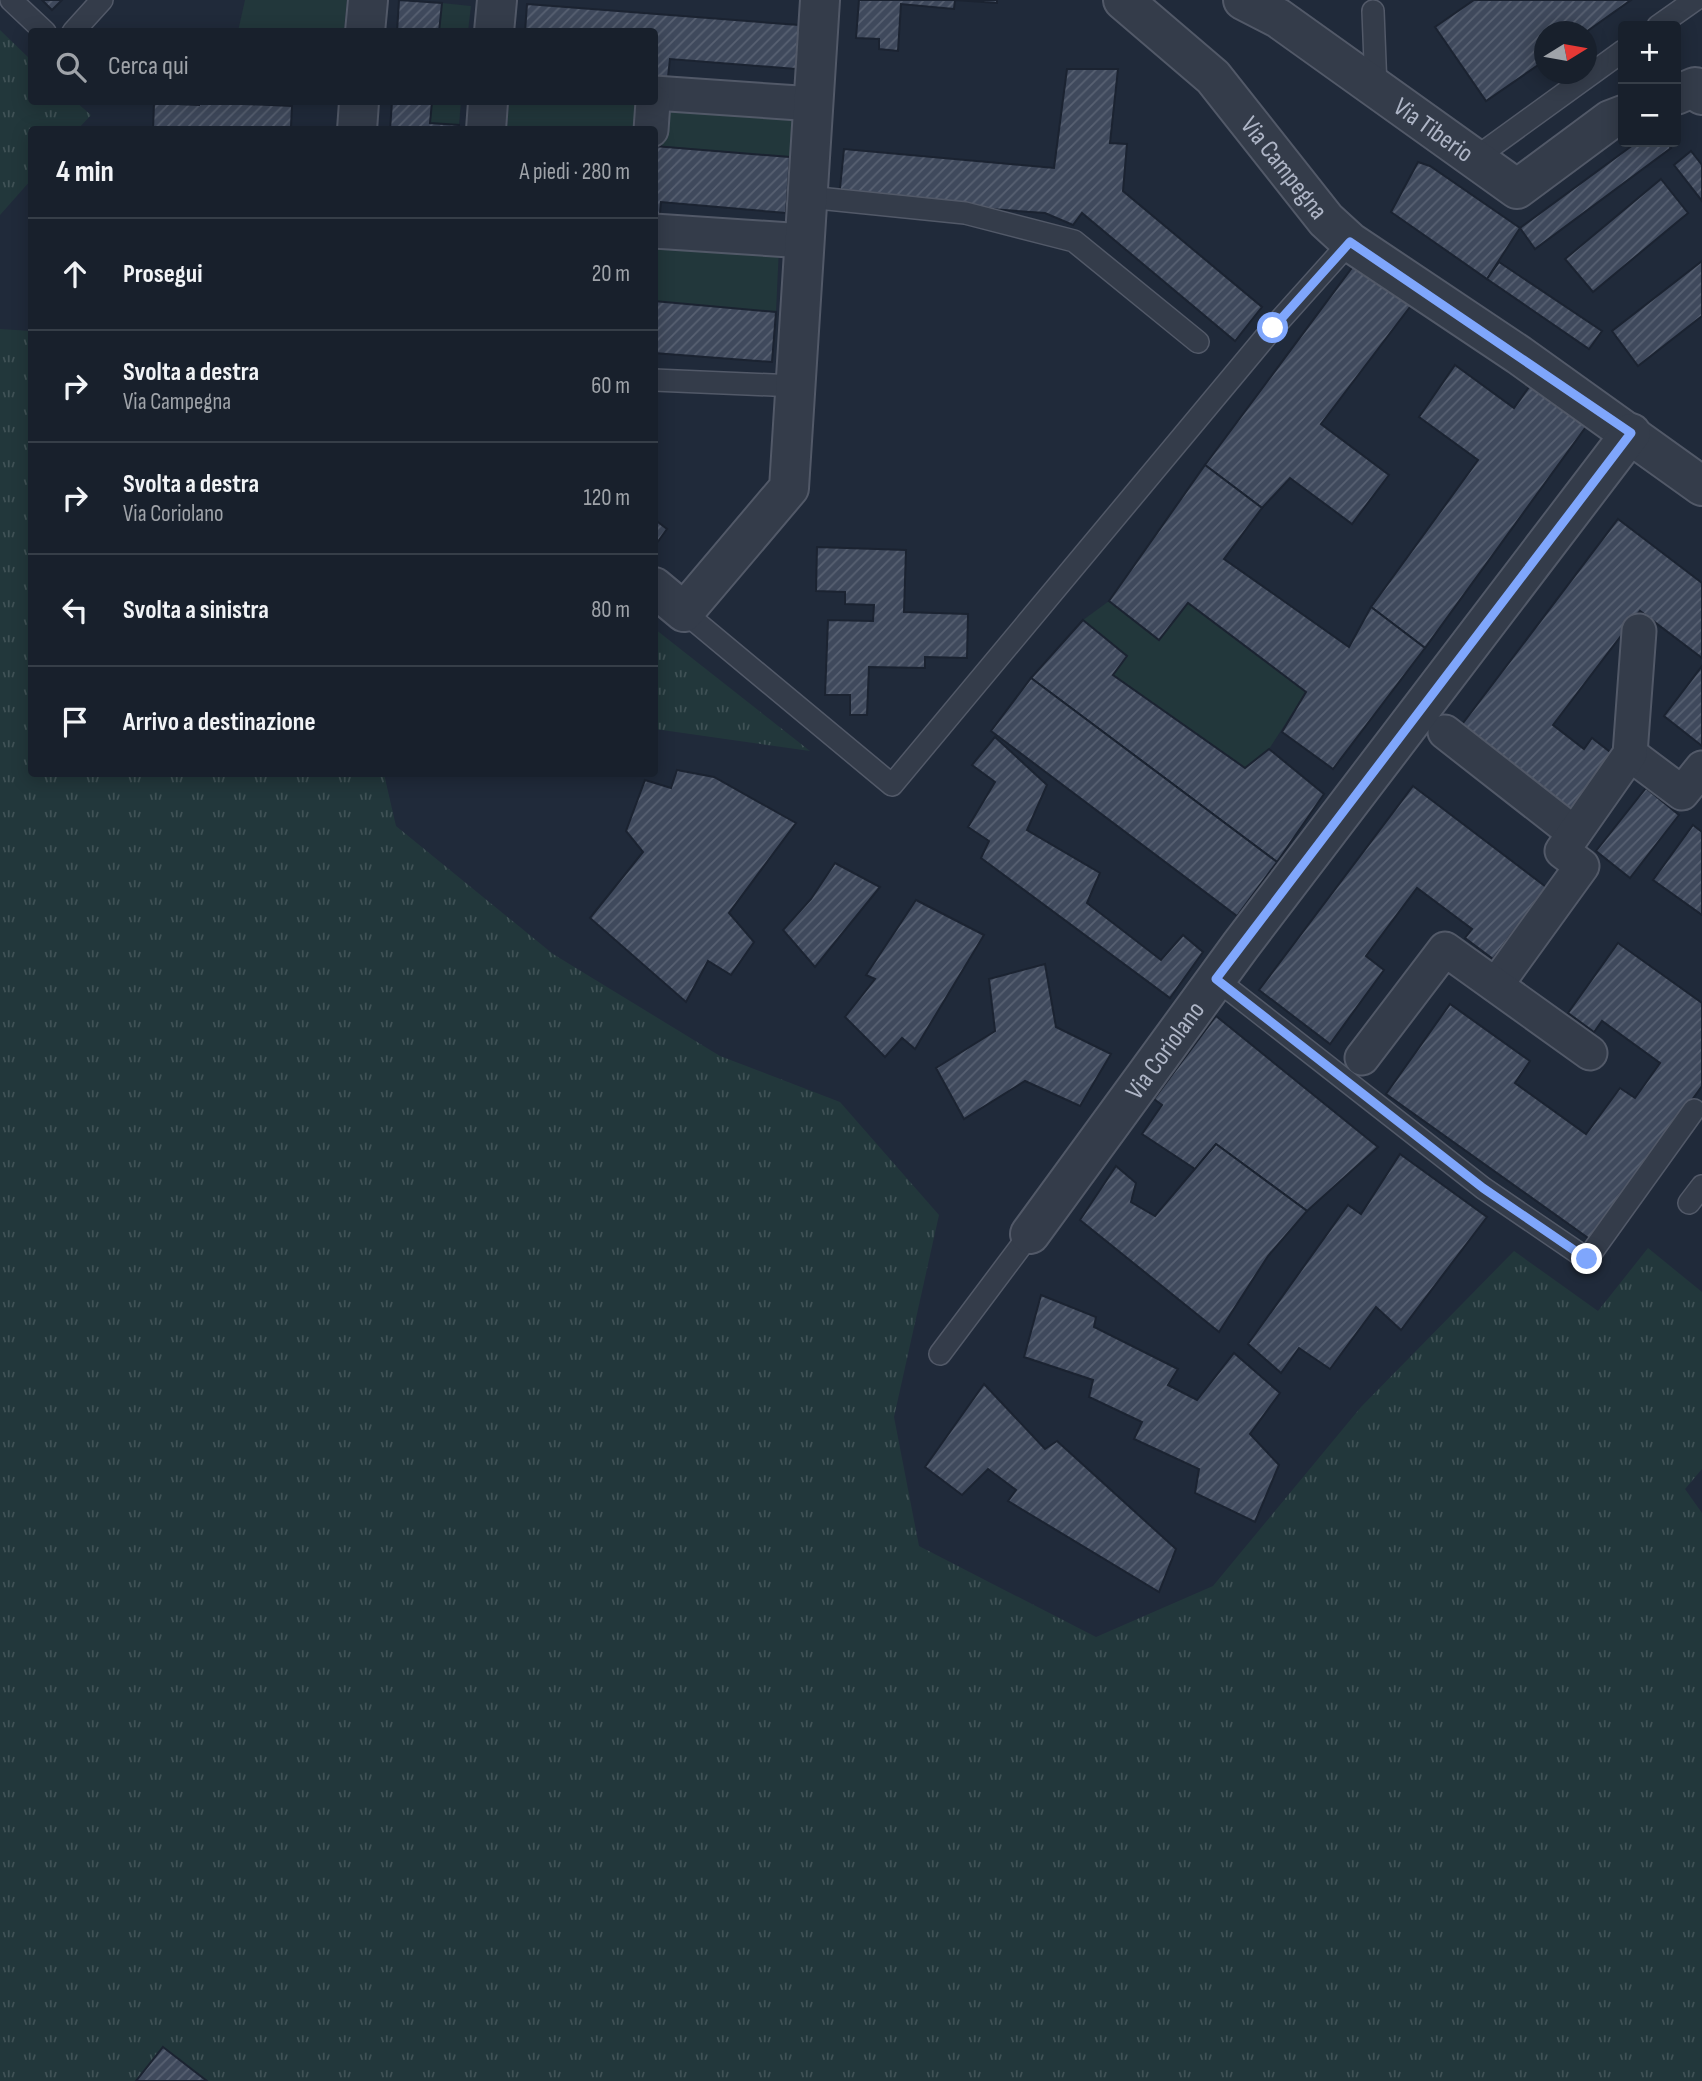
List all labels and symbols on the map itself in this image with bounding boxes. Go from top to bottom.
north arrow [1534,21,1597,84]
street label: Via Tiberio [1387,92,1479,170]
street label: Via Campegna [1233,111,1334,226]
route start [1257,312,1288,343]
street label: Via Coriolano [1120,996,1212,1106]
route end [1571,1243,1602,1274]

